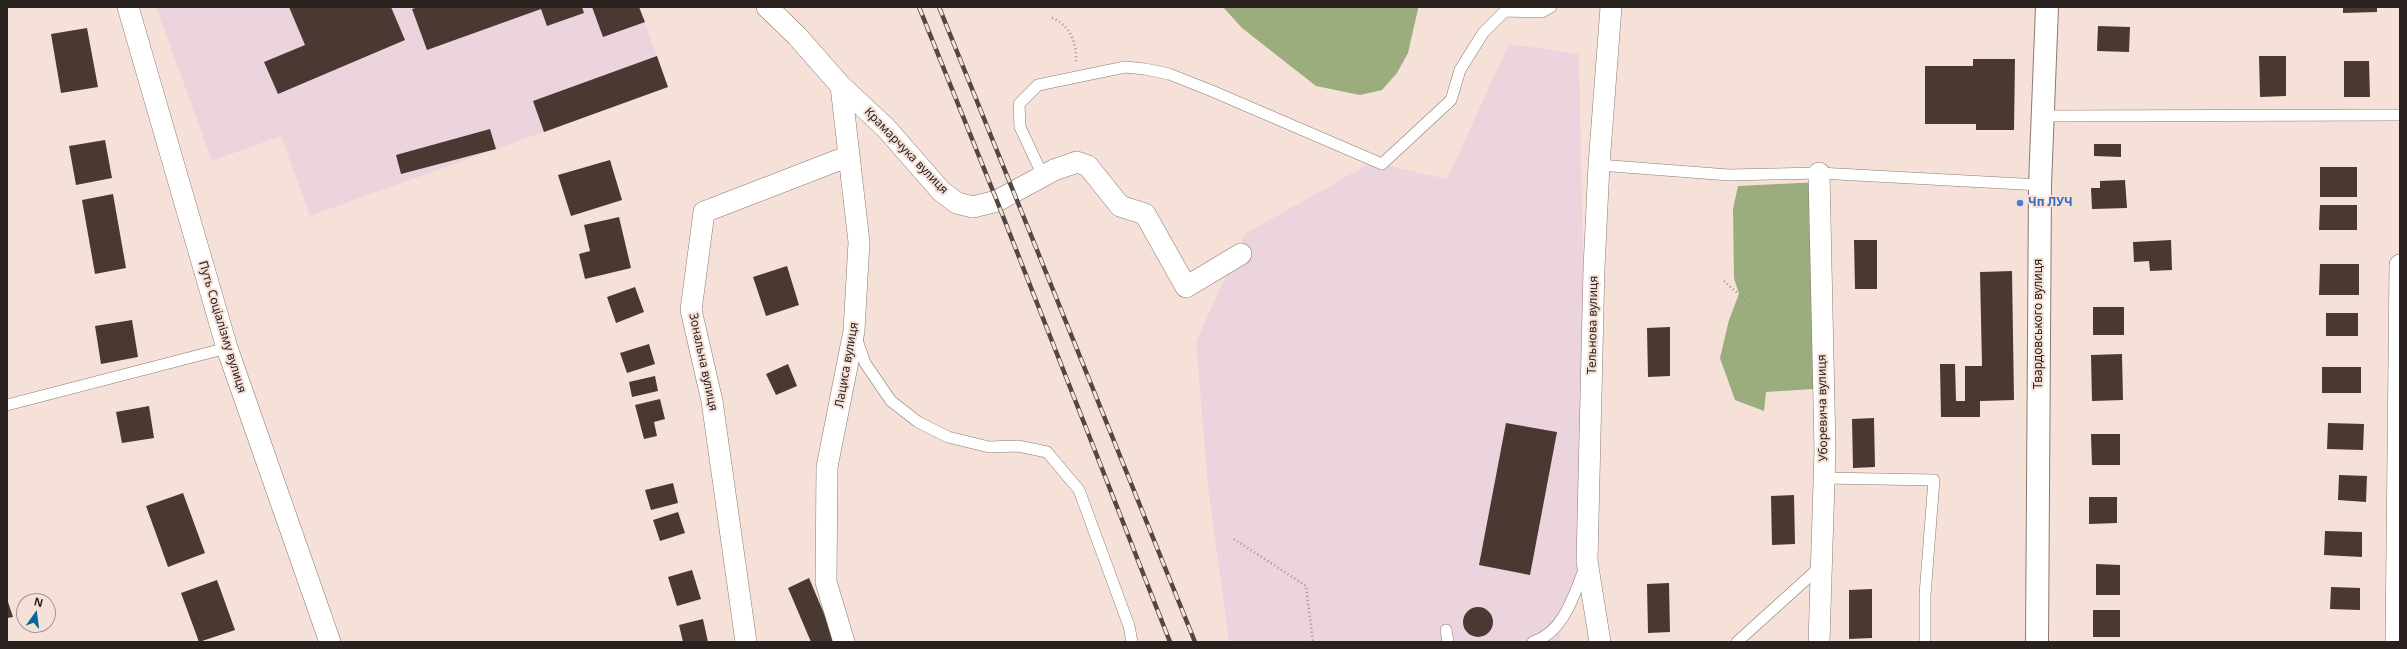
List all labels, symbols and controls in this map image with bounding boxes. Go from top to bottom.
street label: Крамарчука вулиця [861,105,951,197]
place label: Чп ЛУЧ [2028,196,2073,210]
marker: Чп ЛУЧ [2015,198,2025,208]
street label: Путь Соціалізму вулиця [195,259,249,395]
street label: Твардовського вулиця [2032,259,2046,389]
street label: Тельнова вулиця [1585,276,1601,374]
street label: Зональна вулиця [686,312,720,412]
street label: Лациса вулиця [832,321,862,409]
street label: Уборевича вулиця [1815,354,1831,462]
north arrow [16,593,56,633]
text: N [33,593,45,610]

